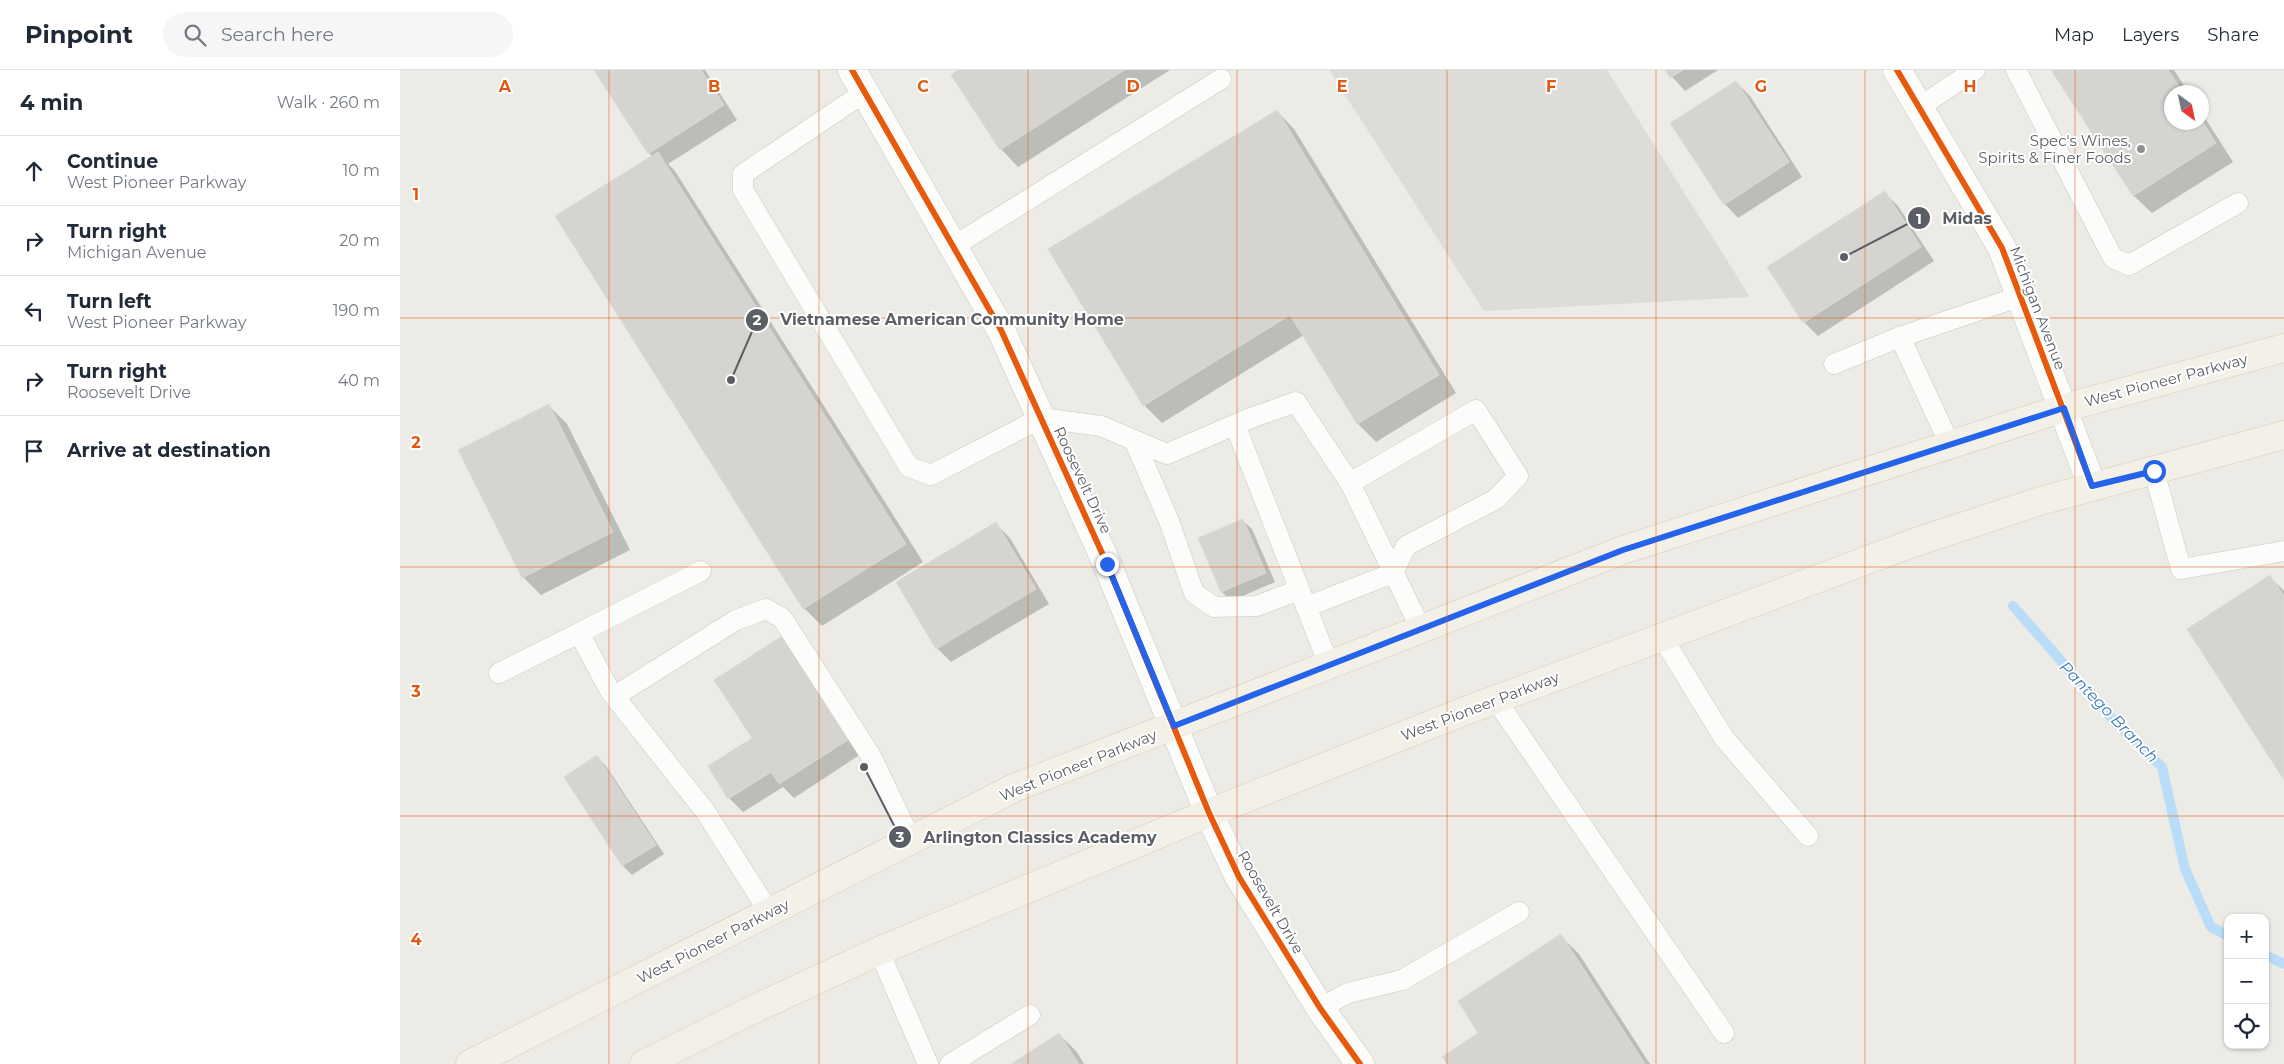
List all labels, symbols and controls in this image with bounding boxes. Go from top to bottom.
search box [163,12,513,57]
text: Pinpoint [25,20,133,49]
icon: search [181,21,209,49]
text: Search here [221,23,334,46]
text: Map [2054,24,2094,46]
text: Layers [2122,24,2179,46]
text: Share [2207,24,2259,46]
text: A [498,77,512,96]
text: B [708,77,720,96]
text: C [917,77,929,96]
text: D [1126,77,1140,96]
text: E [1337,77,1347,96]
text: F [1546,77,1556,96]
text: G [1755,77,1767,96]
text: H [1964,77,1976,96]
north arrow [2164,85,2209,130]
text: 4 min [20,90,83,115]
text: Walk · 260 m [277,93,380,112]
place label: Spec's Wines, Spirits & Finer Foods [1978,131,2131,167]
marker: Spec's Wines, Spirits & Finer Foods [2135,143,2147,155]
text: Continue [67,150,158,173]
icon: ahead [20,157,48,185]
text: 10 m [342,161,380,180]
text: West Pioneer Parkway [67,173,246,192]
text: 1 [413,185,419,204]
callout: Midas [1907,203,2001,234]
text: 1 [1916,209,1922,228]
text: Midas [1942,209,1992,228]
text: Turn right [67,220,167,243]
icon: right [20,227,48,255]
text: 20 m [339,231,380,250]
text: Michigan Avenue [67,243,206,262]
street label: Michigan Avenue [2006,244,2070,372]
text: Turn left [67,290,152,313]
icon: left [20,297,48,325]
text: 190 m [333,301,380,320]
callout: Vietnamese American Community Home [745,304,1134,335]
text: 2 [753,310,762,329]
text: Vietnamese American Community Home [779,310,1124,329]
text: West Pioneer Parkway [67,313,246,332]
street label: West Pioneer Parkway [2082,349,2250,411]
text: Turn right [67,360,167,383]
icon: right [20,367,48,395]
text: 40 m [338,371,380,390]
text: Roosevelt Drive [67,383,191,402]
street label: Roosevelt Drive [1050,423,1116,537]
text: 2 [411,433,421,452]
icon: arrive [20,437,48,465]
text: Arrive at destination [67,439,271,462]
route start [2143,460,2166,483]
route end [1096,553,1119,576]
water label: Pantego Branch [2056,657,2162,767]
street label: West Pioneer Parkway [1398,667,1563,745]
text: 3 [410,682,421,701]
street label: West Pioneer Parkway [997,724,1160,805]
callout: Arlington Classics Academy [888,822,1166,853]
text: 3 [895,827,905,846]
text: Arlington Classics Academy [922,828,1157,847]
street label: Roosevelt Drive [1234,847,1308,957]
street label: West Pioneer Parkway [634,894,793,988]
map controls [2224,914,2269,1049]
button: + [2224,914,2269,959]
text: 4 [410,930,422,949]
button: − [2224,959,2269,1004]
button: locate [2224,1004,2269,1049]

